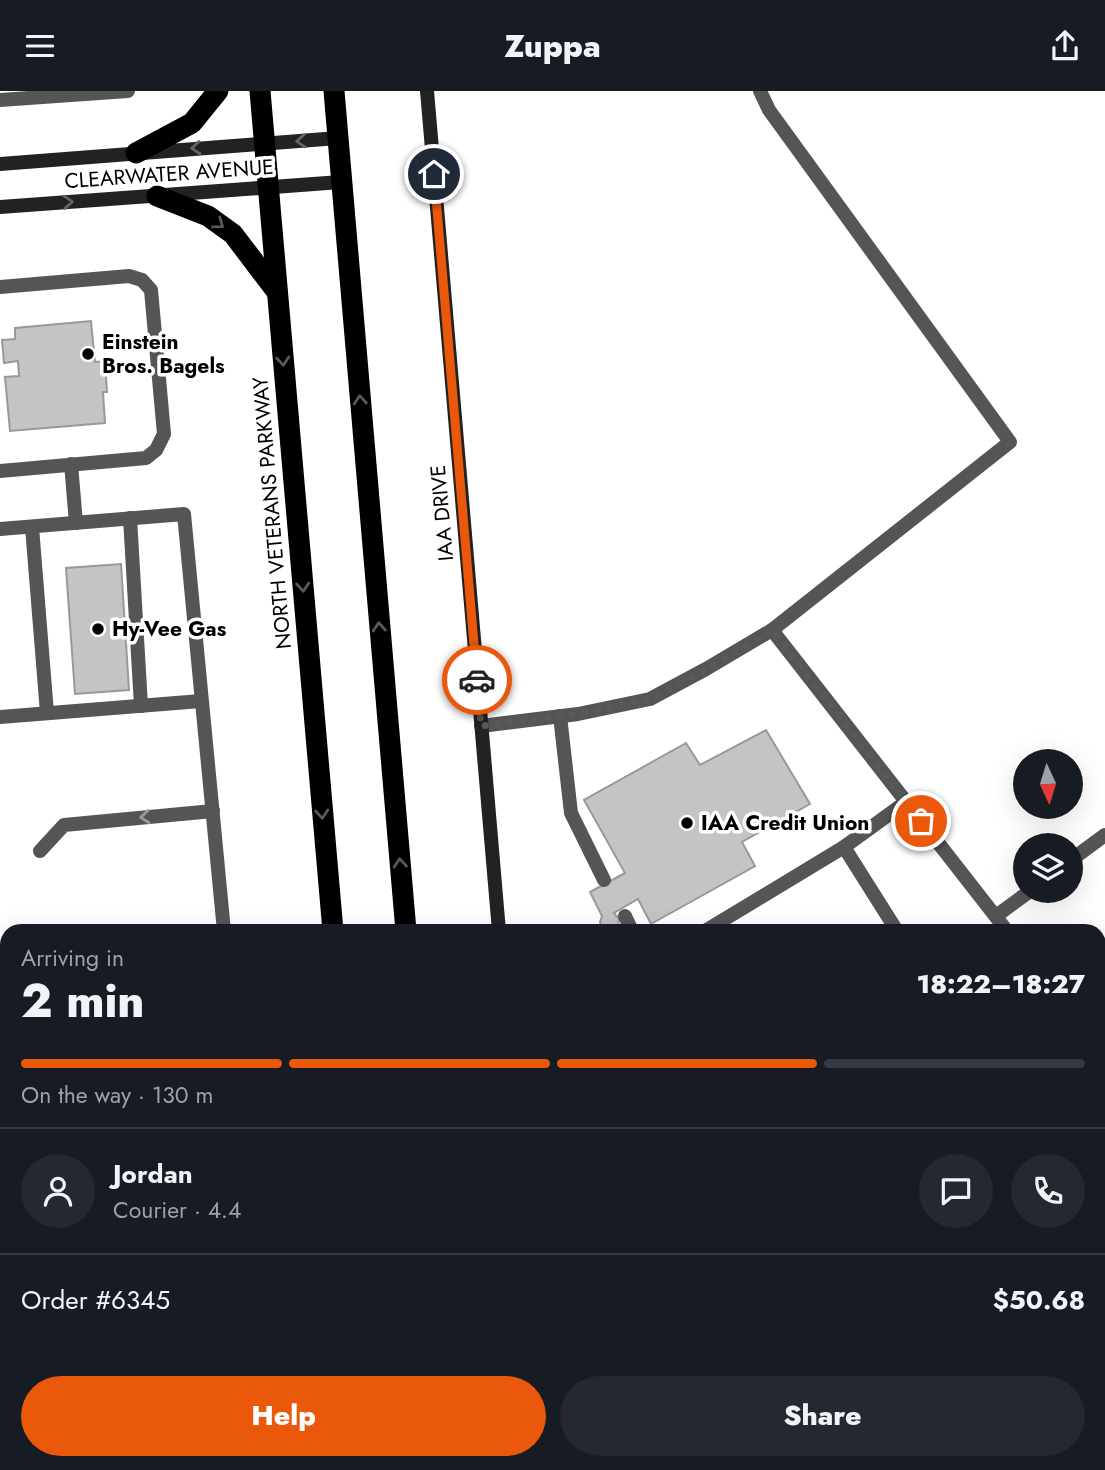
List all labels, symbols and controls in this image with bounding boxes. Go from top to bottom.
text: Zuppa [504,23,601,69]
icon: menu [21,27,59,65]
icon: share [1046,27,1084,65]
one-way arrow [295,133,306,148]
one-way arrow [191,140,202,155]
pin [404,144,464,204]
street label: CLEARWATER AVENUE [63,152,275,196]
icon: home [415,155,453,193]
one-way arrow [63,195,74,210]
one-way arrow [211,216,224,228]
place label: Einstein Bros. Bagels [102,327,225,381]
marker: Einstein Bros. Bagels [80,346,96,362]
one-way arrow [275,355,290,366]
street label: NORTH VETERANS PARKWAY [245,375,299,650]
one-way arrow [353,394,368,405]
street label: IAA DRIVE [423,464,461,562]
one-way arrow [295,582,310,593]
place label: Hy-Vee Gas [112,614,227,644]
marker: Hy-Vee Gas [90,621,106,637]
one-way arrow [372,621,387,633]
courier [442,645,512,715]
icon: car [458,661,496,699]
north arrow [1013,749,1083,819]
map controls [1013,749,1083,903]
pin [891,791,951,851]
icon: bag [902,802,940,840]
place label: IAA Credit Union [701,808,869,838]
one-way arrow [314,809,329,820]
one-way arrow [139,810,151,825]
marker: IAA Credit Union [679,815,695,831]
button: layers [1013,833,1083,903]
one-way arrow [393,857,408,868]
text: Arriving in [21,941,124,975]
text: 18:22–18:27 [916,965,1085,1003]
text: 2 min [21,968,145,1034]
text: On the way · 130 m [21,1078,213,1112]
button: person [21,1154,95,1228]
button: chat [919,1154,993,1228]
button: phone [1011,1154,1085,1228]
text: Jordan [113,1155,193,1193]
text: Courier · 4.4 [113,1193,241,1227]
text: Order #6345 [21,1281,170,1319]
text: $50.68 [993,1281,1085,1319]
button: Help [21,1376,546,1456]
button: Share [560,1376,1085,1456]

